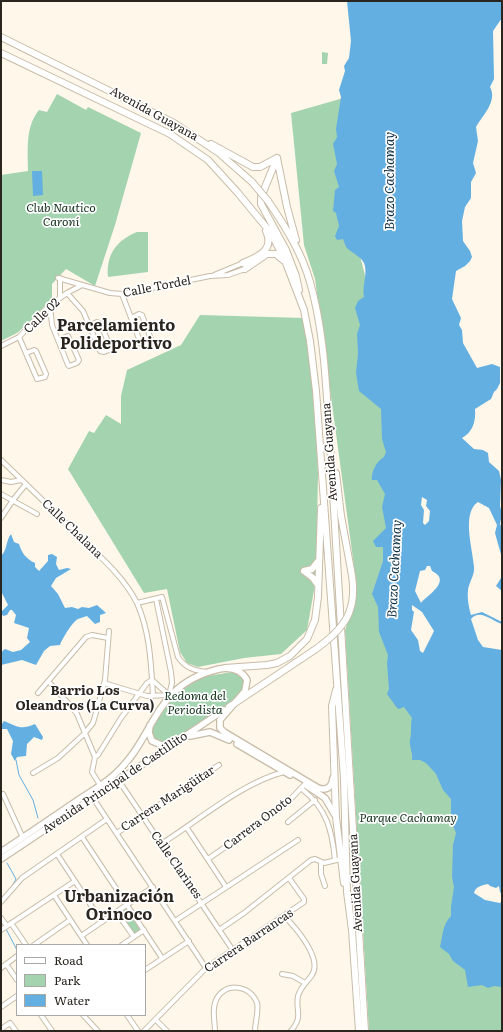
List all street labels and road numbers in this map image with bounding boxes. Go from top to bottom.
street label: Avenida Guayana [107,84,201,144]
street label: Calle Tordel [122,273,192,301]
street label: Calle 02 [21,295,63,337]
street label: Avenida Guayana [319,402,341,502]
street label: Calle Chalana [39,496,105,562]
street label: Avenida Principal de Castillito [40,729,190,837]
street label: Carrera Marigüitar [118,763,218,835]
street label: Carrera Onoto [221,793,295,853]
street label: Calle Clarines [147,829,205,901]
street label: Avenida Guayana [346,833,366,933]
street label: Carrera Barrancas [202,906,296,976]

